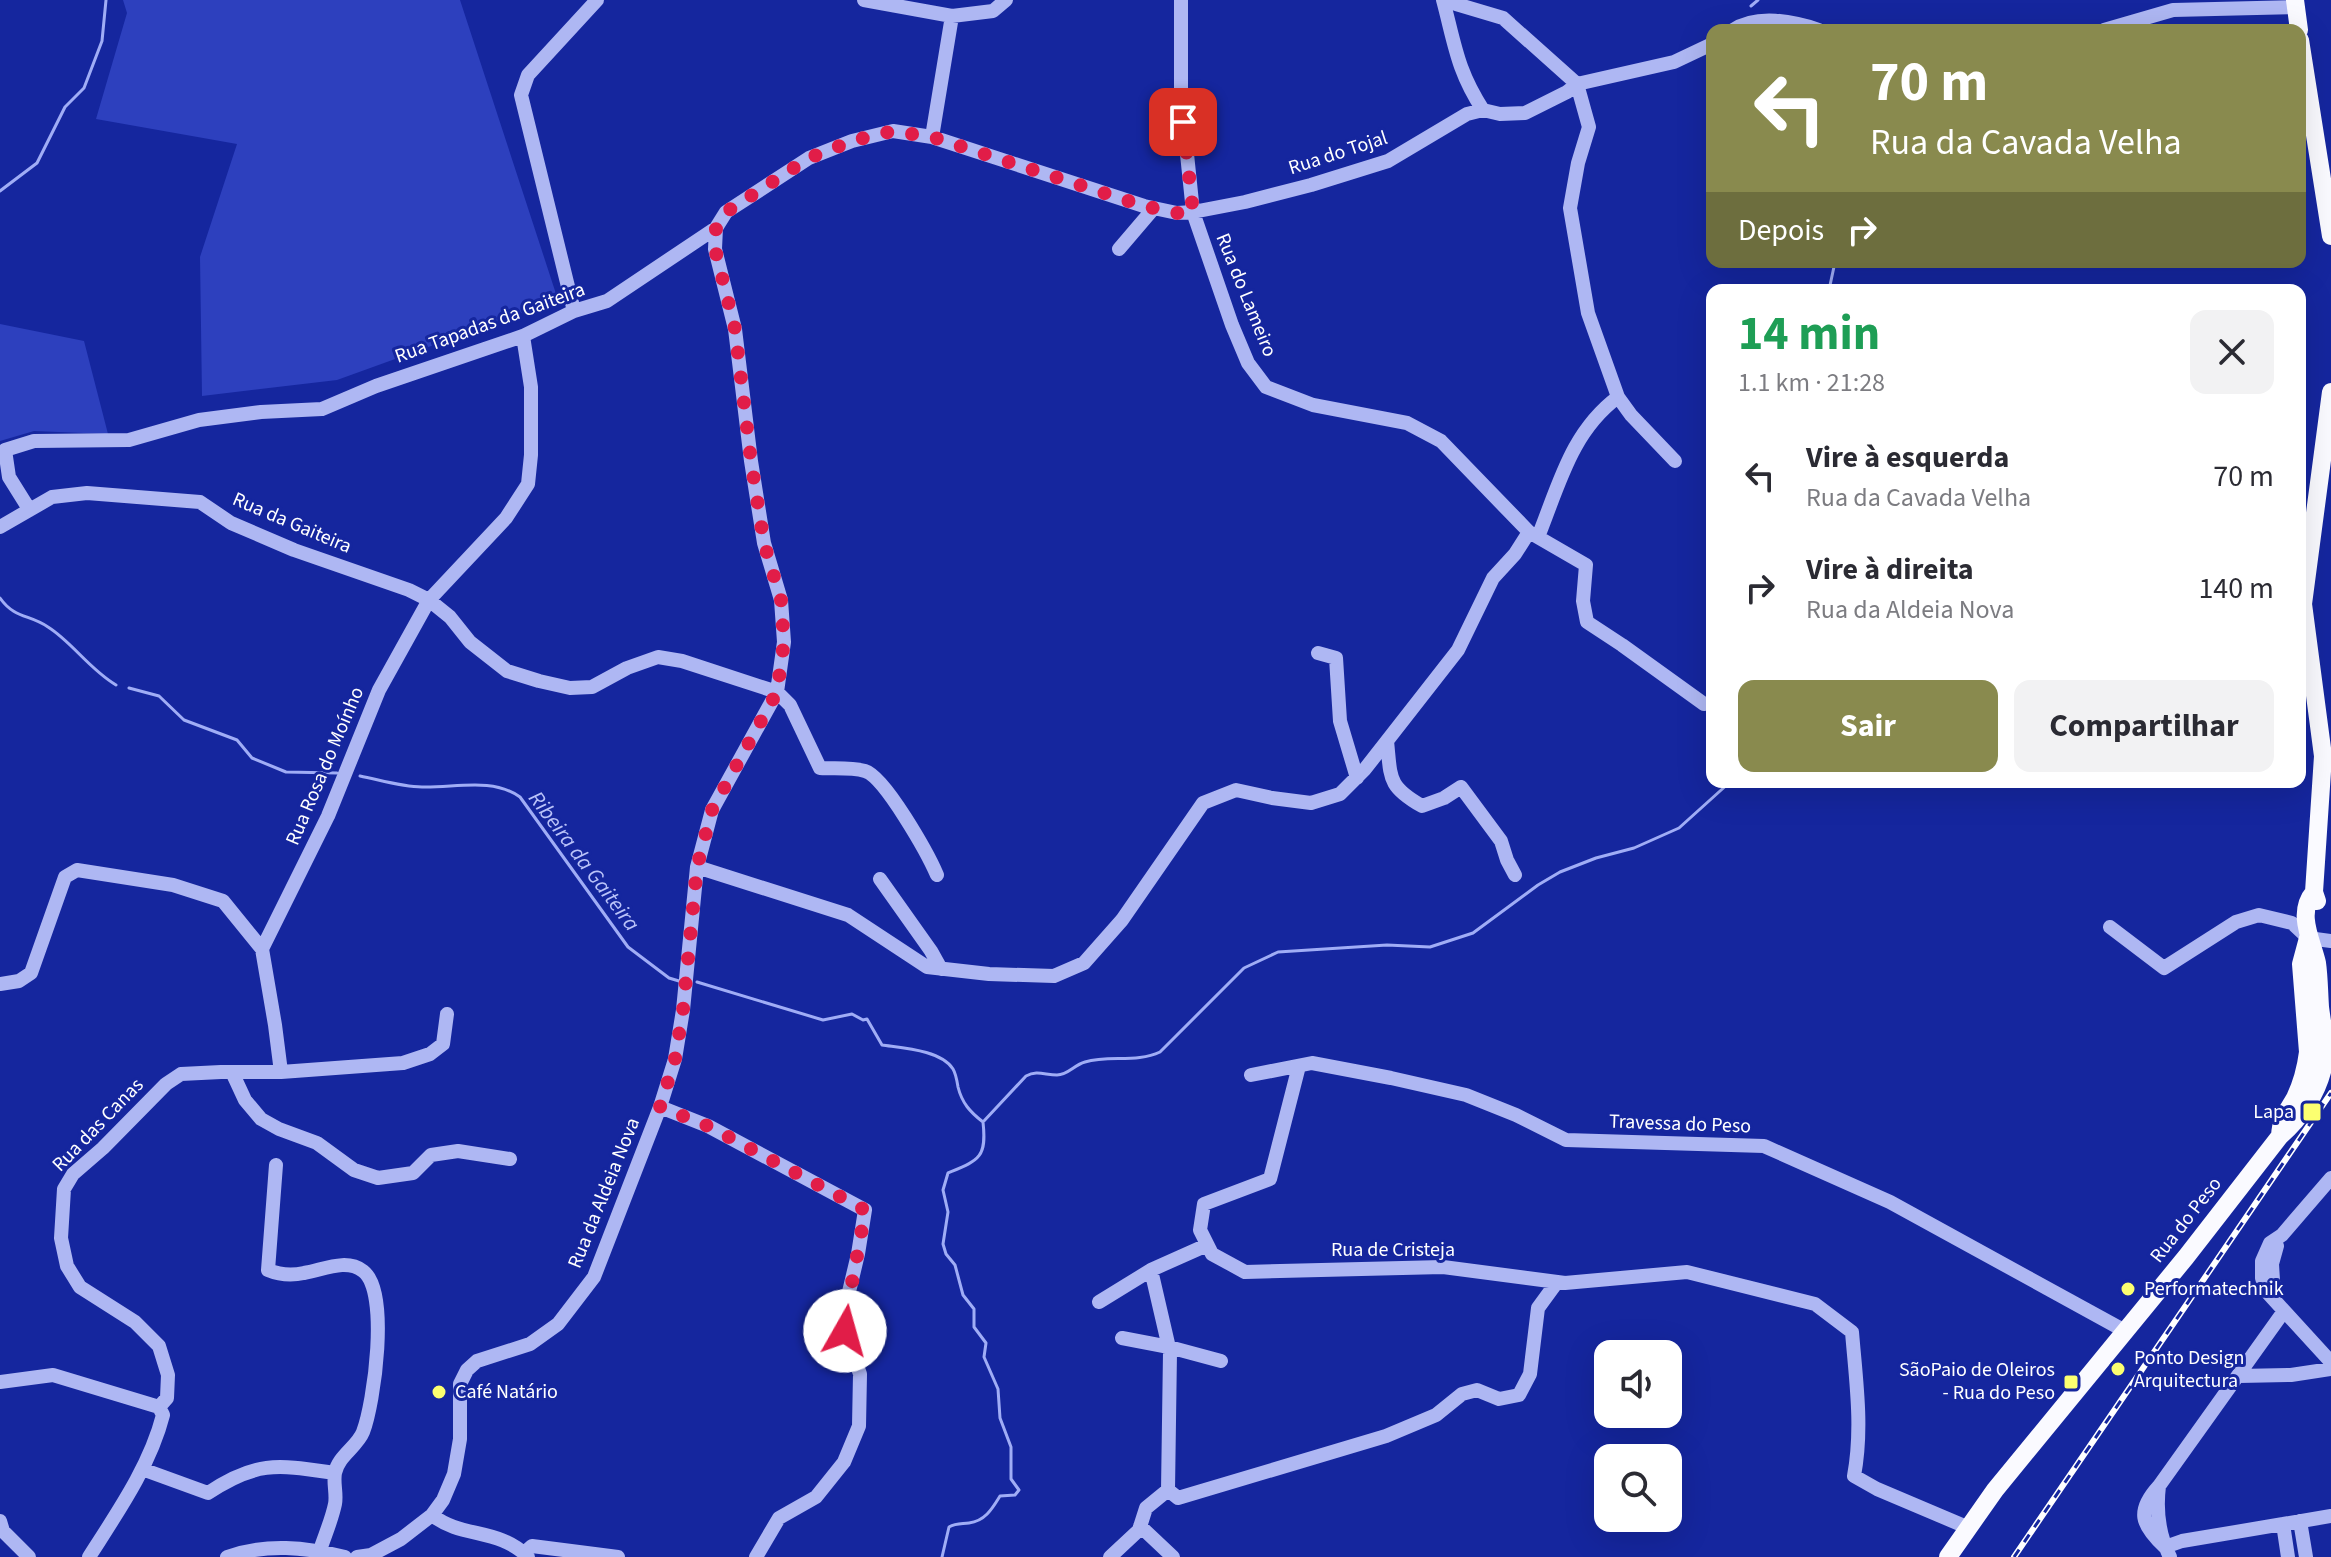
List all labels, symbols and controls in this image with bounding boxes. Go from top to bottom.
text: 70 m [1870,43,1988,122]
icon: left [1738,56,1842,160]
pin [1149,88,1217,156]
icon: arrive [1161,100,1205,144]
text: Rua da Cavada Velha [1870,117,2182,168]
street label: Rua do Tojal [1285,124,1391,182]
icon: right [1840,208,1884,252]
text: Depois [1738,209,1824,252]
street label: Rua do Lameiro [1208,229,1284,361]
street label: Rua Tapadas da Gaiteira [391,276,589,370]
text: 14 min [1738,300,1880,368]
button: close [2190,310,2274,394]
text: 1.1 km · 21:28 [1738,364,1885,401]
text: Vire à esquerda [1806,436,2009,479]
icon: left [1738,454,1782,498]
text: 70 m [2213,455,2274,498]
text: Rua da Cavada Velha [1806,479,2031,516]
street label: Rua da Gaiteira [228,485,356,561]
text: Vire à direita [1806,548,1974,591]
icon: right [1738,566,1782,610]
text: 140 m [2198,567,2274,610]
text: Rua da Aldeia Nova [1806,591,2014,628]
button: Sair [1738,680,1998,772]
button: Compartilhar [2014,680,2274,772]
street label: Rua Rosa do Moínho [279,682,371,850]
water label: Ribeira da Gaiteira [521,784,647,938]
street label: Rua das Canas [46,1072,150,1178]
place label: Lapa [2253,1098,2294,1126]
marker: Lapa [2301,1101,2323,1123]
street label: Travessa do Peso [1608,1108,1752,1140]
street label: Rua da Aldeia Nova [561,1113,647,1273]
street label: Rua do Peso [2143,1171,2229,1269]
street label: Rua de Cristeja [1331,1236,1455,1264]
place label: Performatechnik [2144,1275,2284,1303]
marker: Performatechnik [2119,1280,2137,1298]
position arrow [803,1289,887,1373]
map controls [1594,1340,1682,1532]
button: sound [1594,1340,1682,1428]
place label: Ponto Design Arquitectura [2134,1344,2245,1395]
place label: SãoPaio de Oleiros - Rua do Peso [1899,1356,2055,1407]
marker: Ponto Design Arquitectura [2109,1360,2127,1378]
marker: SãoPaio de Oleiros - Rua do Peso [2062,1373,2080,1391]
place label: Café Natário [455,1378,558,1406]
marker: Café Natário [430,1383,448,1401]
button: search [1594,1444,1682,1532]

